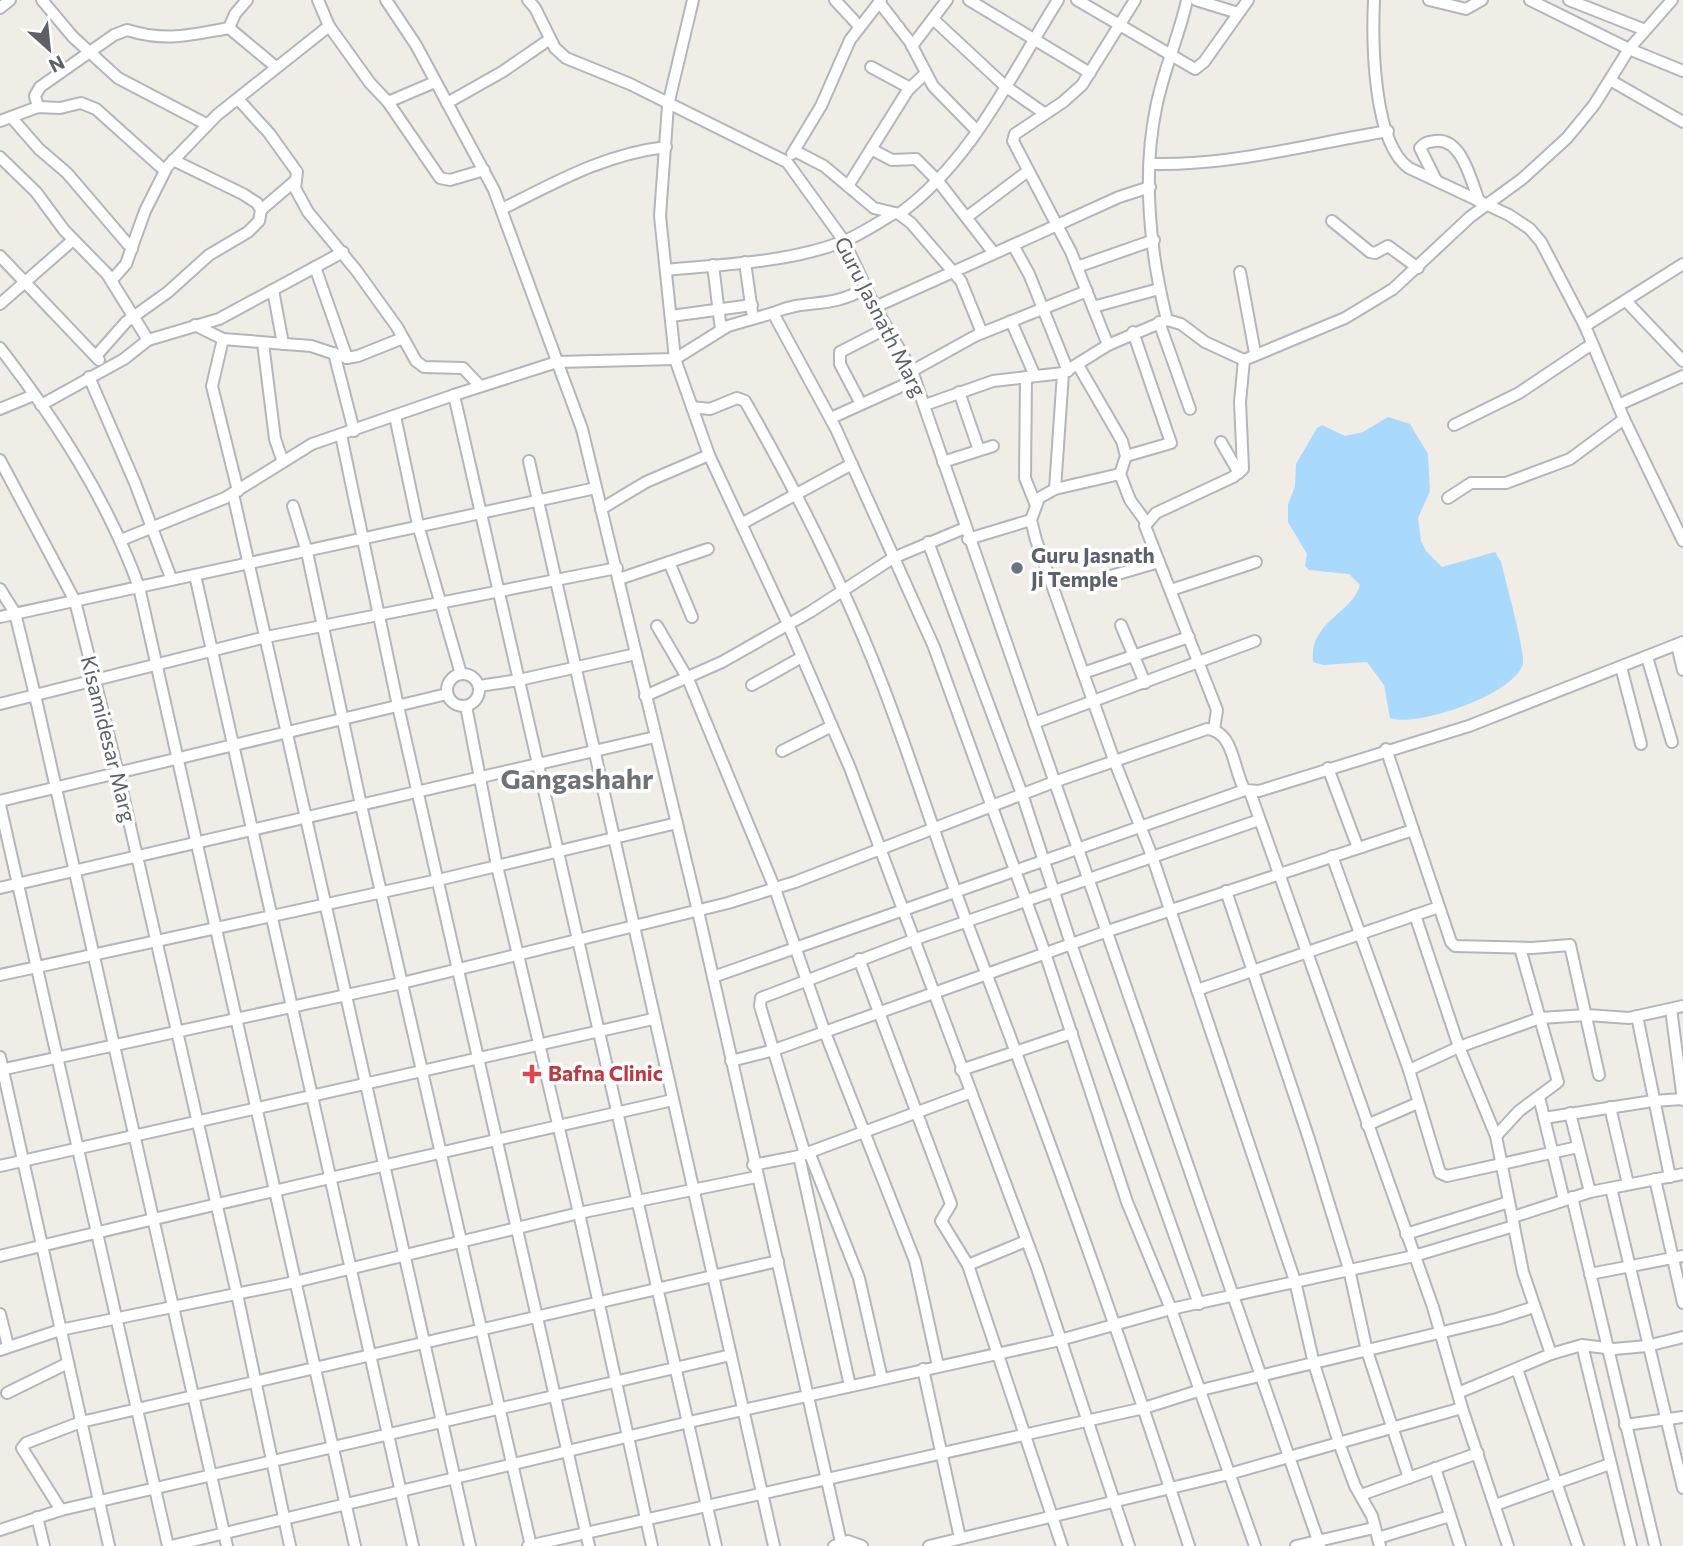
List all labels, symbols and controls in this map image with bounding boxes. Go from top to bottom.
north arrow [14,14,84,84]
text: N [45,51,69,78]
street label: Guru Jasnath Marg [830,232,932,401]
place label: Guru Jasnath Ji Temple [1031,542,1155,591]
marker: Guru Jasnath Ji Temple [1009,560,1025,576]
street label: Kisamidesar Marg [77,653,142,824]
district label: Gangashahr [500,761,654,795]
place label: Bafna Clinic [548,1060,663,1085]
marker: Bafna Clinic [522,1064,542,1084]

